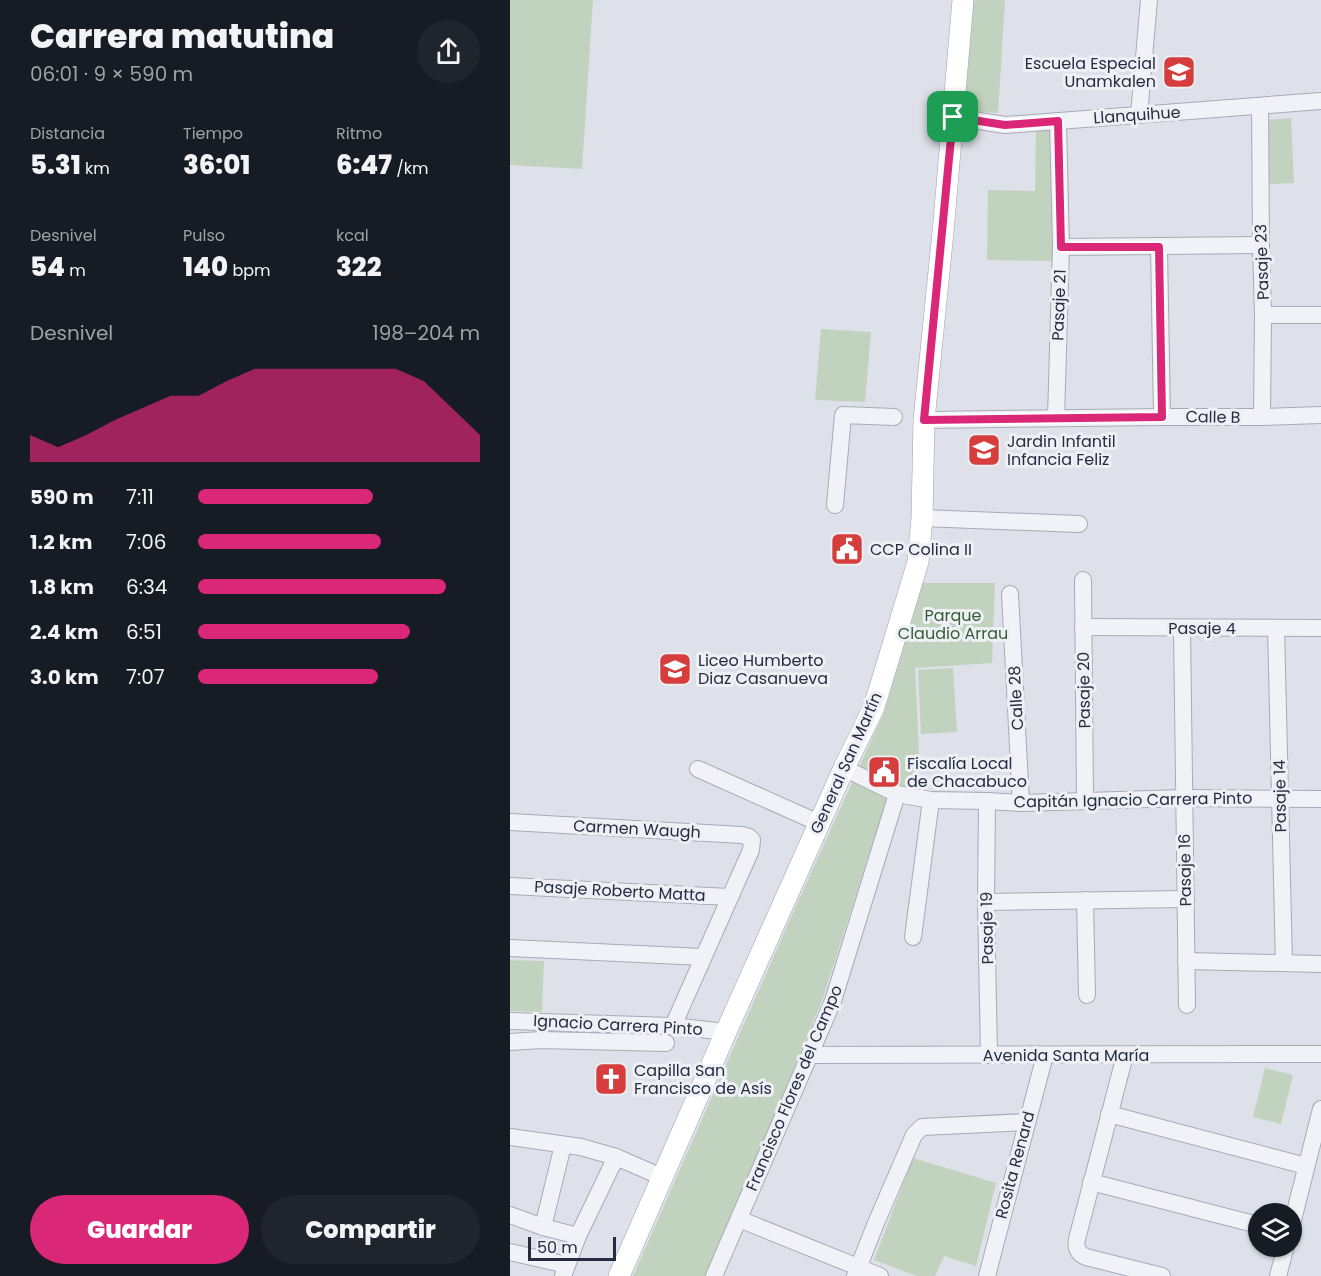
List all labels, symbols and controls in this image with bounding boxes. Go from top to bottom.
text: Carrera matutina [30,13,334,60]
button: share [417,20,480,83]
place label: Escuela Especial Unamkalen [1025,52,1156,93]
school or university icon: Escuela Especial Unamkalen [1161,54,1197,90]
text: 06:01 · 9 × 590 m [30,60,193,88]
pin [927,91,978,142]
icon: arrive [936,100,969,133]
street label: Llanquihue [1093,100,1181,130]
text: Distancia [30,122,105,145]
text: Tiempo [183,122,243,145]
text: Ritmo [336,122,382,145]
text: 5.31 [30,147,81,183]
text: 36:01 [183,147,250,183]
text: 6:47 [336,147,392,183]
text: km [81,157,110,180]
text: /km [392,157,429,180]
text: Desnivel [30,224,97,247]
text: Pulso [183,224,225,247]
text: kcal [336,224,369,247]
street label: Pasaje 23 [1249,224,1275,300]
text: 54 [30,249,65,285]
text: 140 [183,249,228,285]
text: 322 [336,249,381,285]
text: m [65,259,86,282]
text: bpm [228,259,271,282]
street label: Pasaje 21 [1046,269,1072,341]
text: Desnivel [30,319,113,347]
text: 198–204 m [372,319,480,347]
street label: Calle B [1185,405,1241,429]
place label: Jardin Infantil Infancia Feliz [1007,430,1116,471]
school or university icon: Jardin Infantil Infancia Feliz [966,432,1002,468]
text: 590 m [30,483,94,511]
text: 7:11 [126,483,154,511]
text: 1.2 km [30,528,92,556]
text: 7:06 [126,528,166,556]
public building icon: CCP Colina II [829,531,865,567]
place label: CCP Colina II [870,538,972,561]
text: 1.8 km [30,573,94,601]
text: 6:34 [126,573,167,601]
park label: Parque Claudio Arrau [898,604,1008,645]
street label: Pasaje 4 [1168,617,1236,640]
text: 2.4 km [30,618,98,646]
text: 6:51 [126,618,162,646]
place label: Liceo Humberto Diaz Casanueva [698,649,828,690]
school or university icon: Liceo Humberto Diaz Casanueva [657,651,693,687]
street label: Pasaje 20 [1072,651,1096,729]
text: 3.0 km [30,663,99,691]
text: 7:07 [126,663,165,691]
street label: Calle 28 [1003,665,1029,731]
street label: General San Martín [804,689,888,837]
place label: Fiscalía Local de Chacabuco [907,752,1027,793]
public building icon: Fiscalía Local de Chacabuco [866,754,902,790]
street label: Pasaje 14 [1268,760,1292,832]
street label: Capitán Ignacio Carrera Pinto [1014,786,1252,814]
street label: Carmen Waugh [573,814,701,844]
street label: Pasaje 16 [1173,833,1197,907]
street label: Pasaje Roberto Matta [534,875,706,907]
street label: Pasaje 19 [975,892,999,964]
street label: Francisco Flores del Campo [740,981,848,1195]
street label: Ignacio Carrera Pinto [533,1009,703,1041]
street label: Avenida Santa María [983,1044,1149,1067]
place label: Capilla San Francisco de Asís [634,1059,772,1100]
church icon: Capilla San Francisco de Asís [593,1061,629,1097]
street label: Rosita Renard [990,1109,1040,1221]
button: Guardar [30,1195,249,1264]
button: Compartir [261,1195,480,1264]
map controls [1248,1203,1302,1257]
button: layers [1248,1203,1302,1257]
scale bar [528,1234,616,1262]
text: 50 m [537,1236,578,1259]

